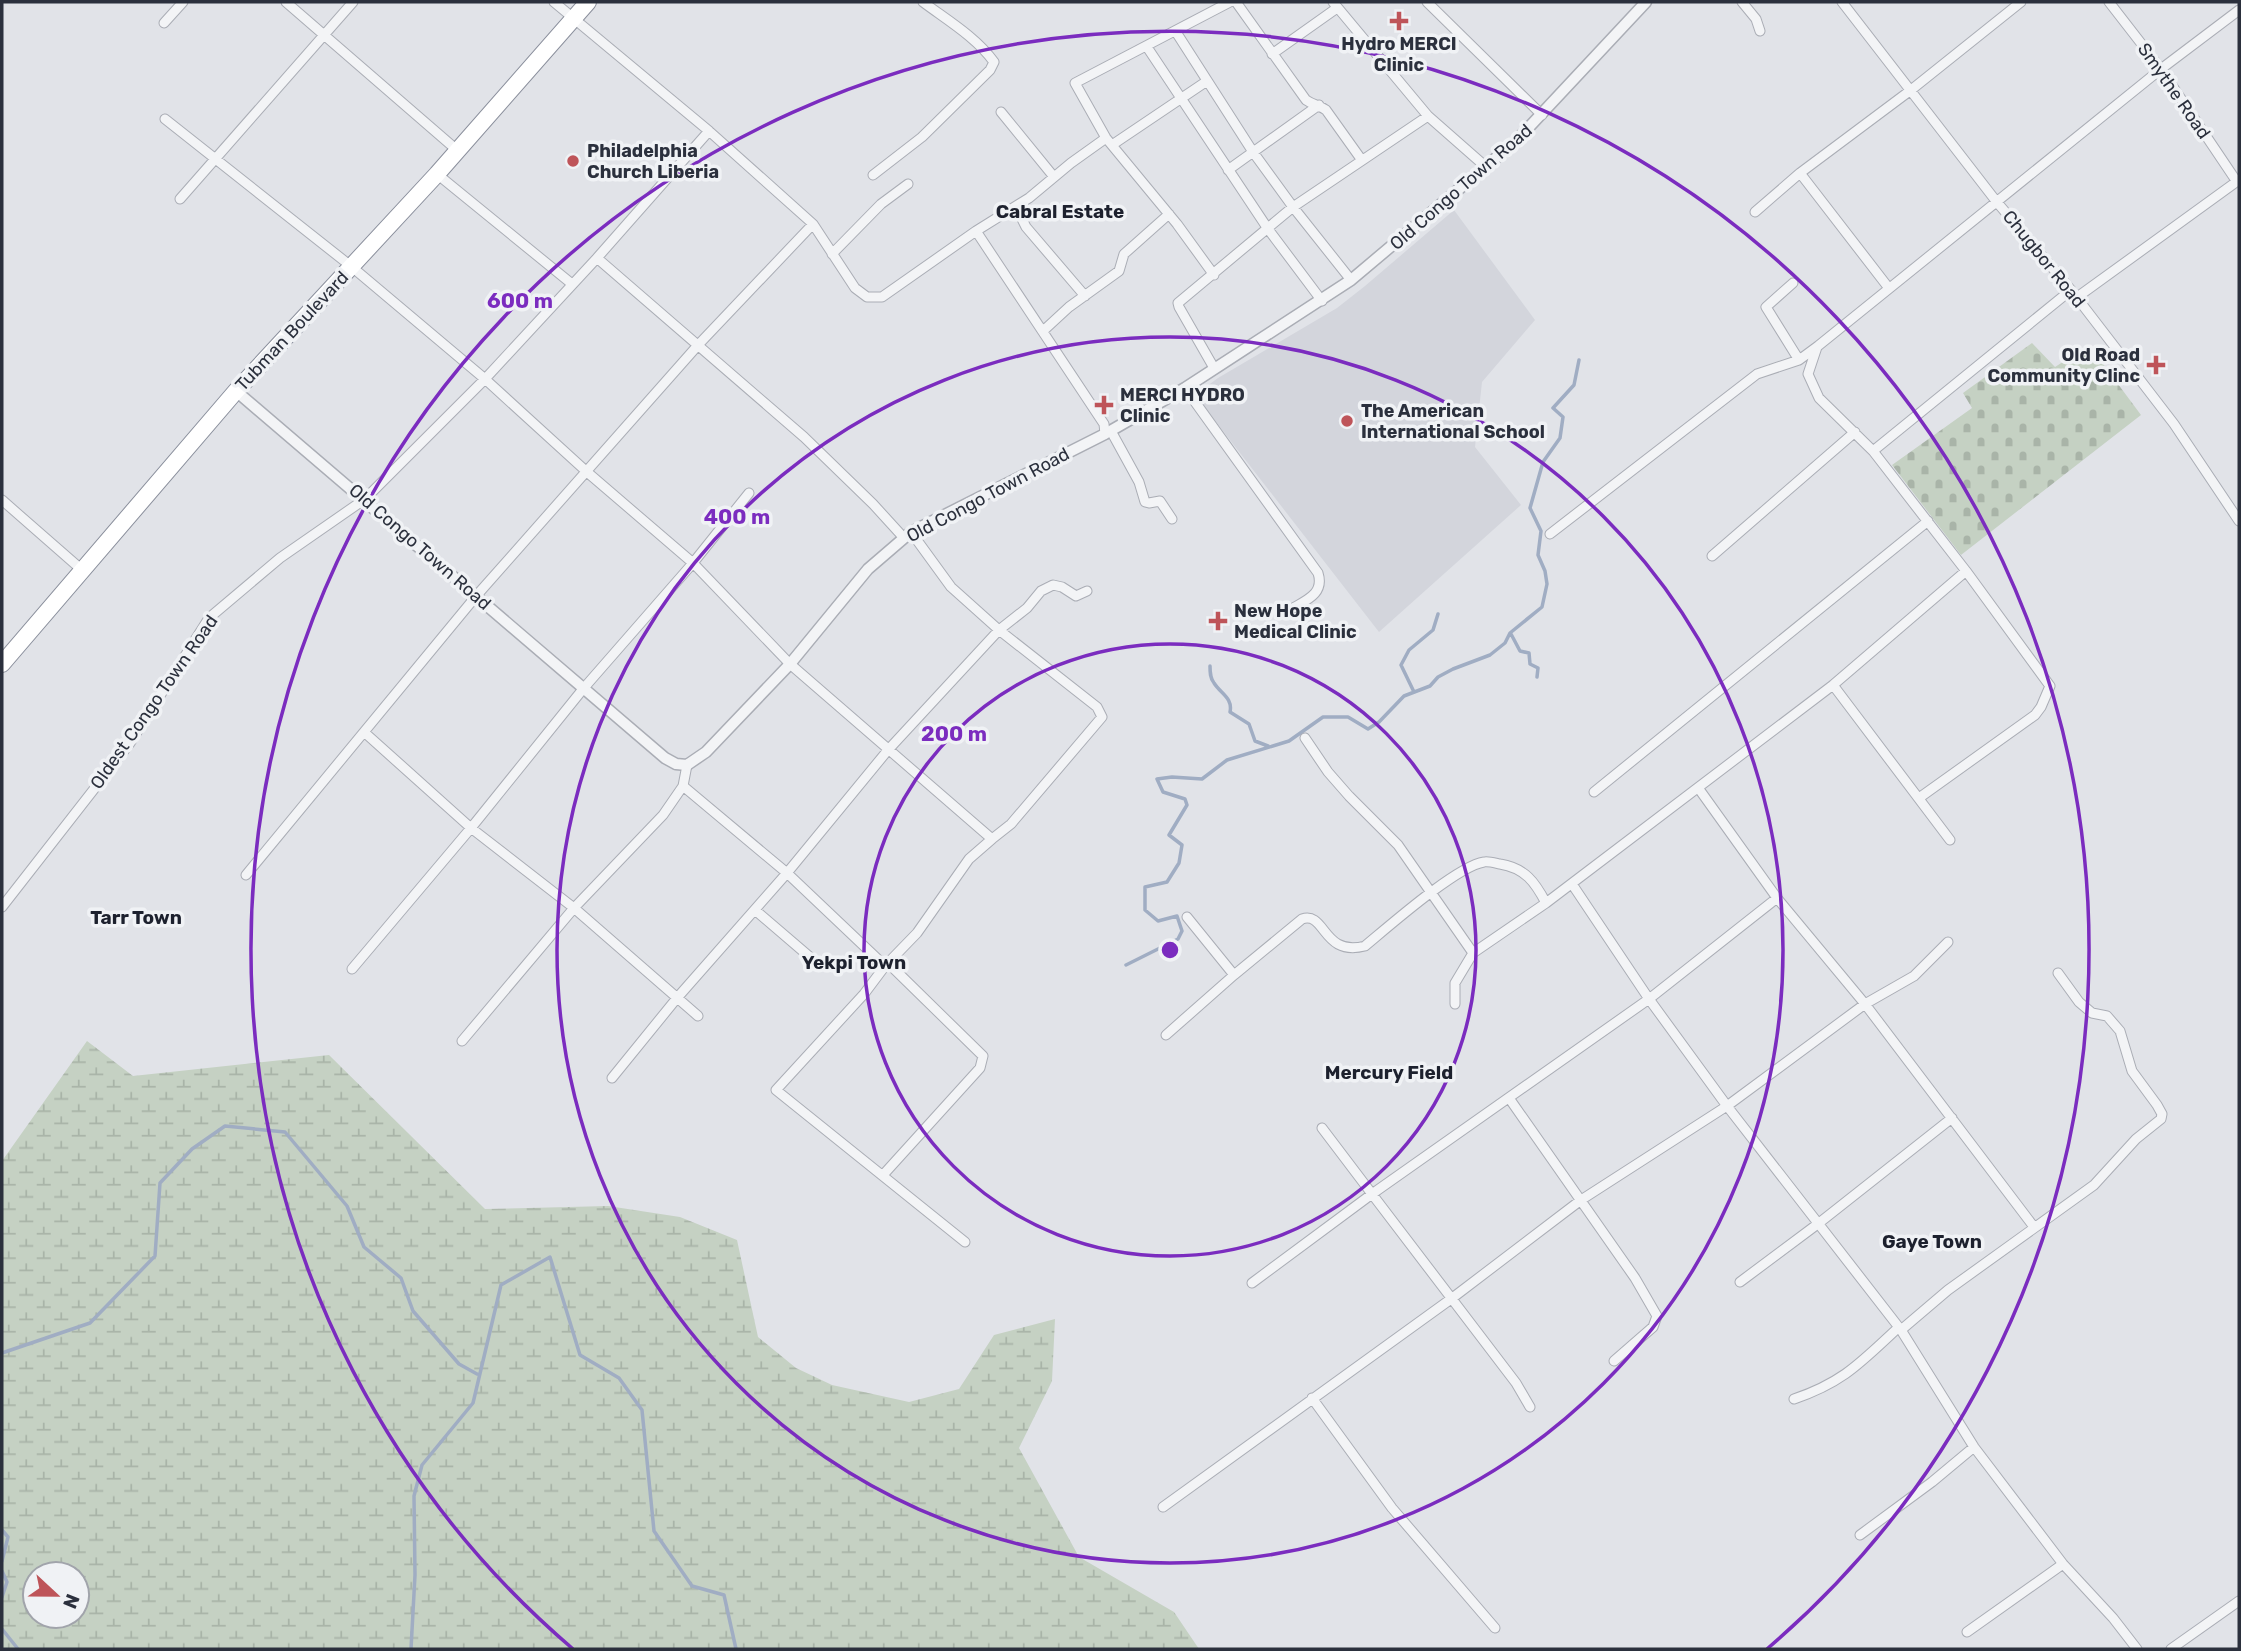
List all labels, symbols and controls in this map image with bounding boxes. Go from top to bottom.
marker: Hydro MERCI Clinic [1389,11,1409,31]
place label: Hydro MERCI Clinic [1341,33,1457,76]
street label: Smythe Road [2133,39,2215,143]
street label: Old Congo Town Road [1385,119,1537,255]
place label: Philadelphia Church Liberia [587,140,719,183]
marker: Philadelphia Church Liberia [565,153,581,169]
district label: Cabral Estate [996,200,1124,223]
street label: Chugbor Road [1998,206,2090,312]
street label: Tubman Boulevard [231,266,353,396]
text: 600 m [487,288,553,313]
place label: Old Road Community Clinc [1987,344,2140,387]
marker: Old Road Community Clinc [2146,355,2166,375]
place label: MERCI HYDRO Clinic [1120,384,1245,427]
marker: MERCI HYDRO Clinic [1094,395,1114,415]
place label: The American International School [1361,400,1545,443]
marker: The American International School [1339,413,1355,429]
street label: Old Congo Town Road [903,443,1073,547]
street label: Old Congo Town Road [344,479,496,615]
text: 400 m [704,504,770,529]
place label: New Hope Medical Clinic [1234,600,1357,643]
street label: Oldest Congo Town Road [86,611,222,793]
marker: New Hope Medical Clinic [1208,611,1228,631]
text: 200 m [921,721,987,746]
district label: Tarr Town [90,906,182,929]
centre of rings [1158,938,1182,962]
district label: Yekpi Town [802,951,906,974]
district label: Mercury Field [1325,1061,1453,1084]
district label: Gaye Town [1882,1230,1982,1253]
north arrow [21,1560,91,1630]
text: N [58,1591,85,1612]

